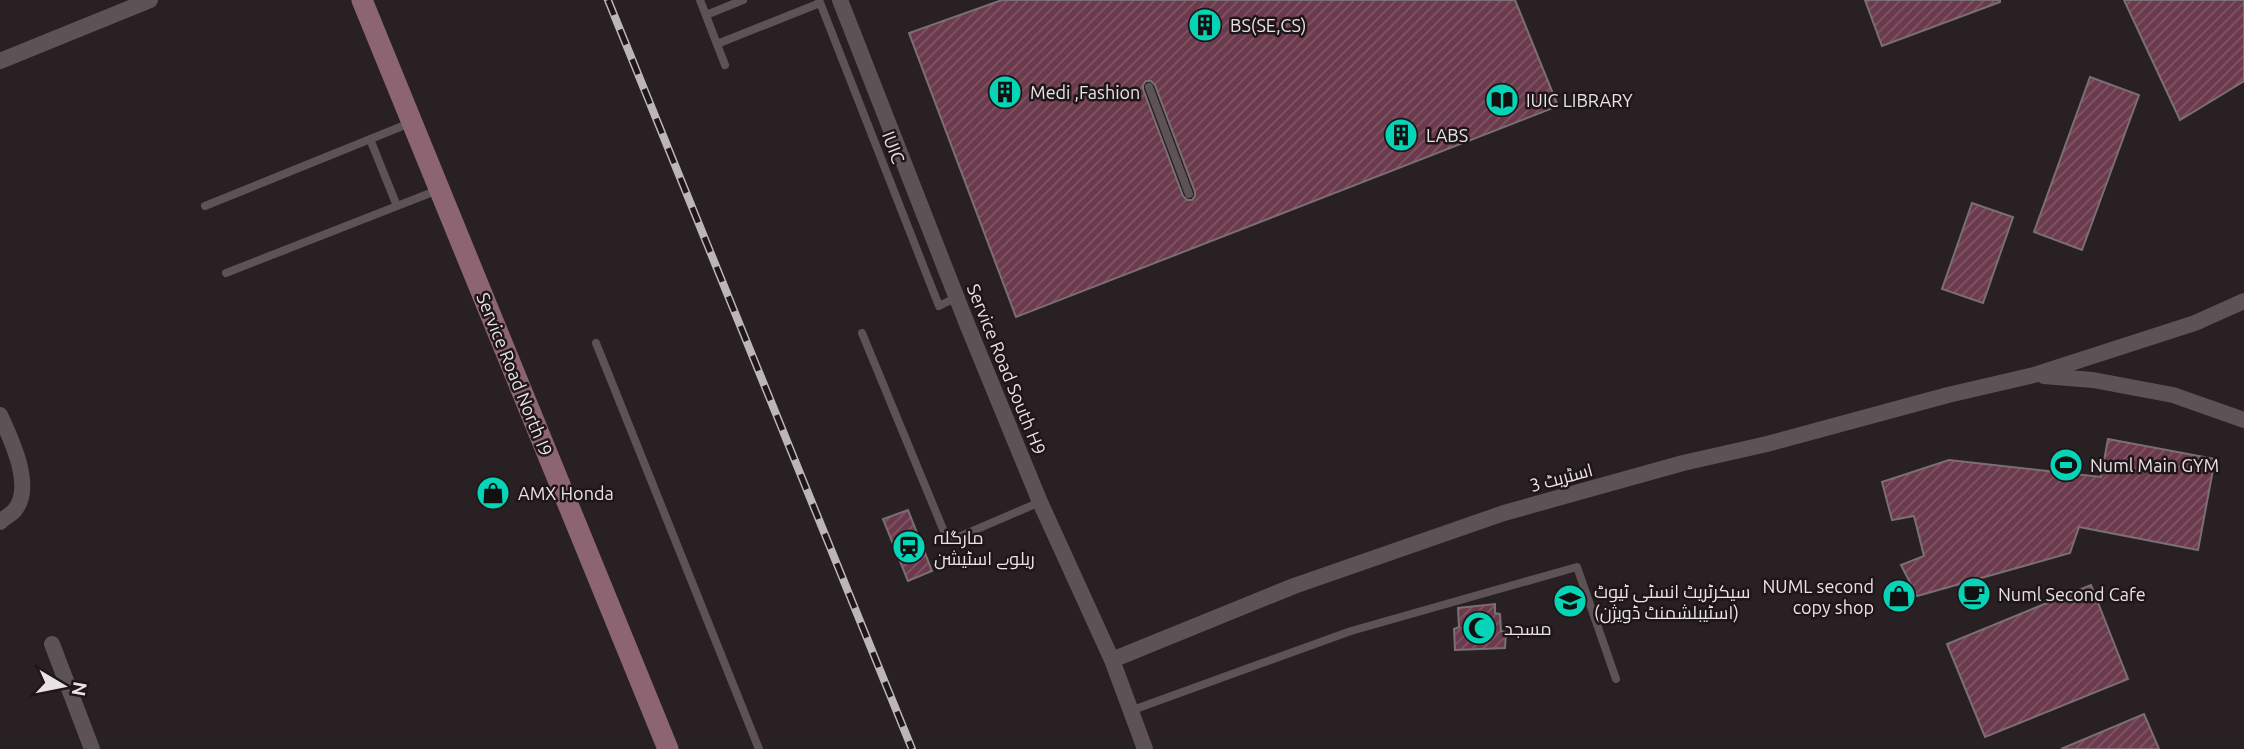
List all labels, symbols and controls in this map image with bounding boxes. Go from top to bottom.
building icon: BS(SE,CS) [1186,6,1224,44]
place label: BS(SE,CS) [1230,15,1307,36]
building icon: Medi ,Fashion [986,73,1024,111]
library icon: IUIC LIBRARY [1483,81,1521,119]
place label: Medi ,Fashion [1030,82,1140,102]
place label: IUIC LIBRARY [1526,90,1633,110]
building icon: LABS [1382,116,1420,154]
place label: LABS [1426,125,1468,145]
street label: IUIC [879,128,909,166]
street label: Service Road South H9 [964,281,1050,457]
street label: Service Road North I9 [473,290,557,458]
sports icon: Numl Main GYM [2047,446,2085,484]
place label: Numl Main GYM [2090,455,2219,475]
street label: اسٹریٹ 3 [1527,459,1595,497]
shop icon: AMX Honda [474,474,512,512]
place label: AMX Honda [518,483,614,503]
place label: مارگلہ ریلوے اسٹیشن [934,527,1035,570]
station icon: مارگلہ ریلوے اسٹیشن [890,528,928,566]
cafe icon: Numl Second Cafe [1955,575,1993,613]
place label: NUML second copy shop [1763,576,1874,617]
shop icon: NUML second copy shop [1880,577,1918,615]
place label: سیکرٹریٹ انسٹی ٹیوٹ (اسٹیبلشمنٹ ڈویژن) [1594,581,1750,624]
school or university icon: سیکرٹریٹ انسٹی ٹیوٹ (اسٹیبلشمنٹ ڈویژن) [1551,582,1589,620]
place label: Numl Second Cafe [1998,584,2146,604]
mosque icon: مسجد [1460,609,1498,647]
place label: مسجد [1504,618,1552,638]
north arrow [28,651,98,721]
text: N [68,680,92,698]

